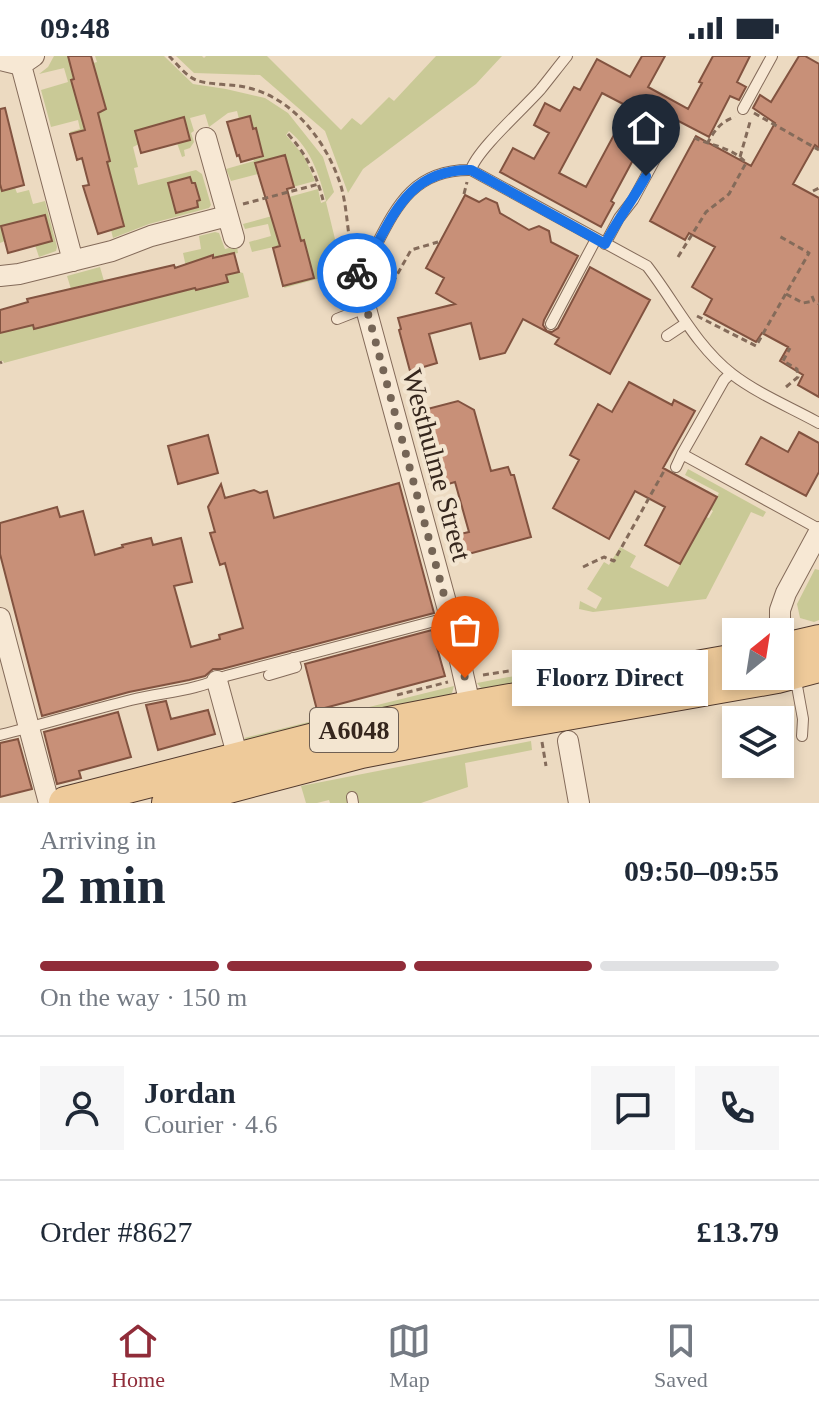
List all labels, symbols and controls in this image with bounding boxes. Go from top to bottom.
text: 09:48 [40,11,110,44]
pin [612,94,680,176]
icon: home [624,106,668,150]
courier [317,233,397,313]
icon: bike [335,251,379,295]
street label: Westhulme Street [396,366,478,565]
pin [431,596,499,678]
icon: bag [443,608,487,652]
north arrow [722,618,794,690]
map controls [722,618,794,778]
callout: Floorz Direct [513,650,709,706]
text: Floorz Direct [536,663,684,692]
button: layers [722,706,794,778]
road number: A6048 [310,708,398,752]
text: Arriving in [40,826,156,855]
text: 09:50–09:55 [624,854,779,887]
text: 2 min [40,857,166,914]
text: On the way · 150 m [40,983,247,1012]
button: person [40,1066,124,1150]
button: chat [591,1066,675,1150]
button: phone [695,1066,779,1150]
text: Jordan [144,1076,236,1109]
text: Courier · 4.6 [144,1110,278,1139]
text: Order #8627 [40,1215,192,1248]
text: £13.79 [697,1215,779,1248]
tab: Home [111,1319,165,1393]
tab: Map [387,1319,431,1393]
tab: Saved [654,1319,708,1393]

